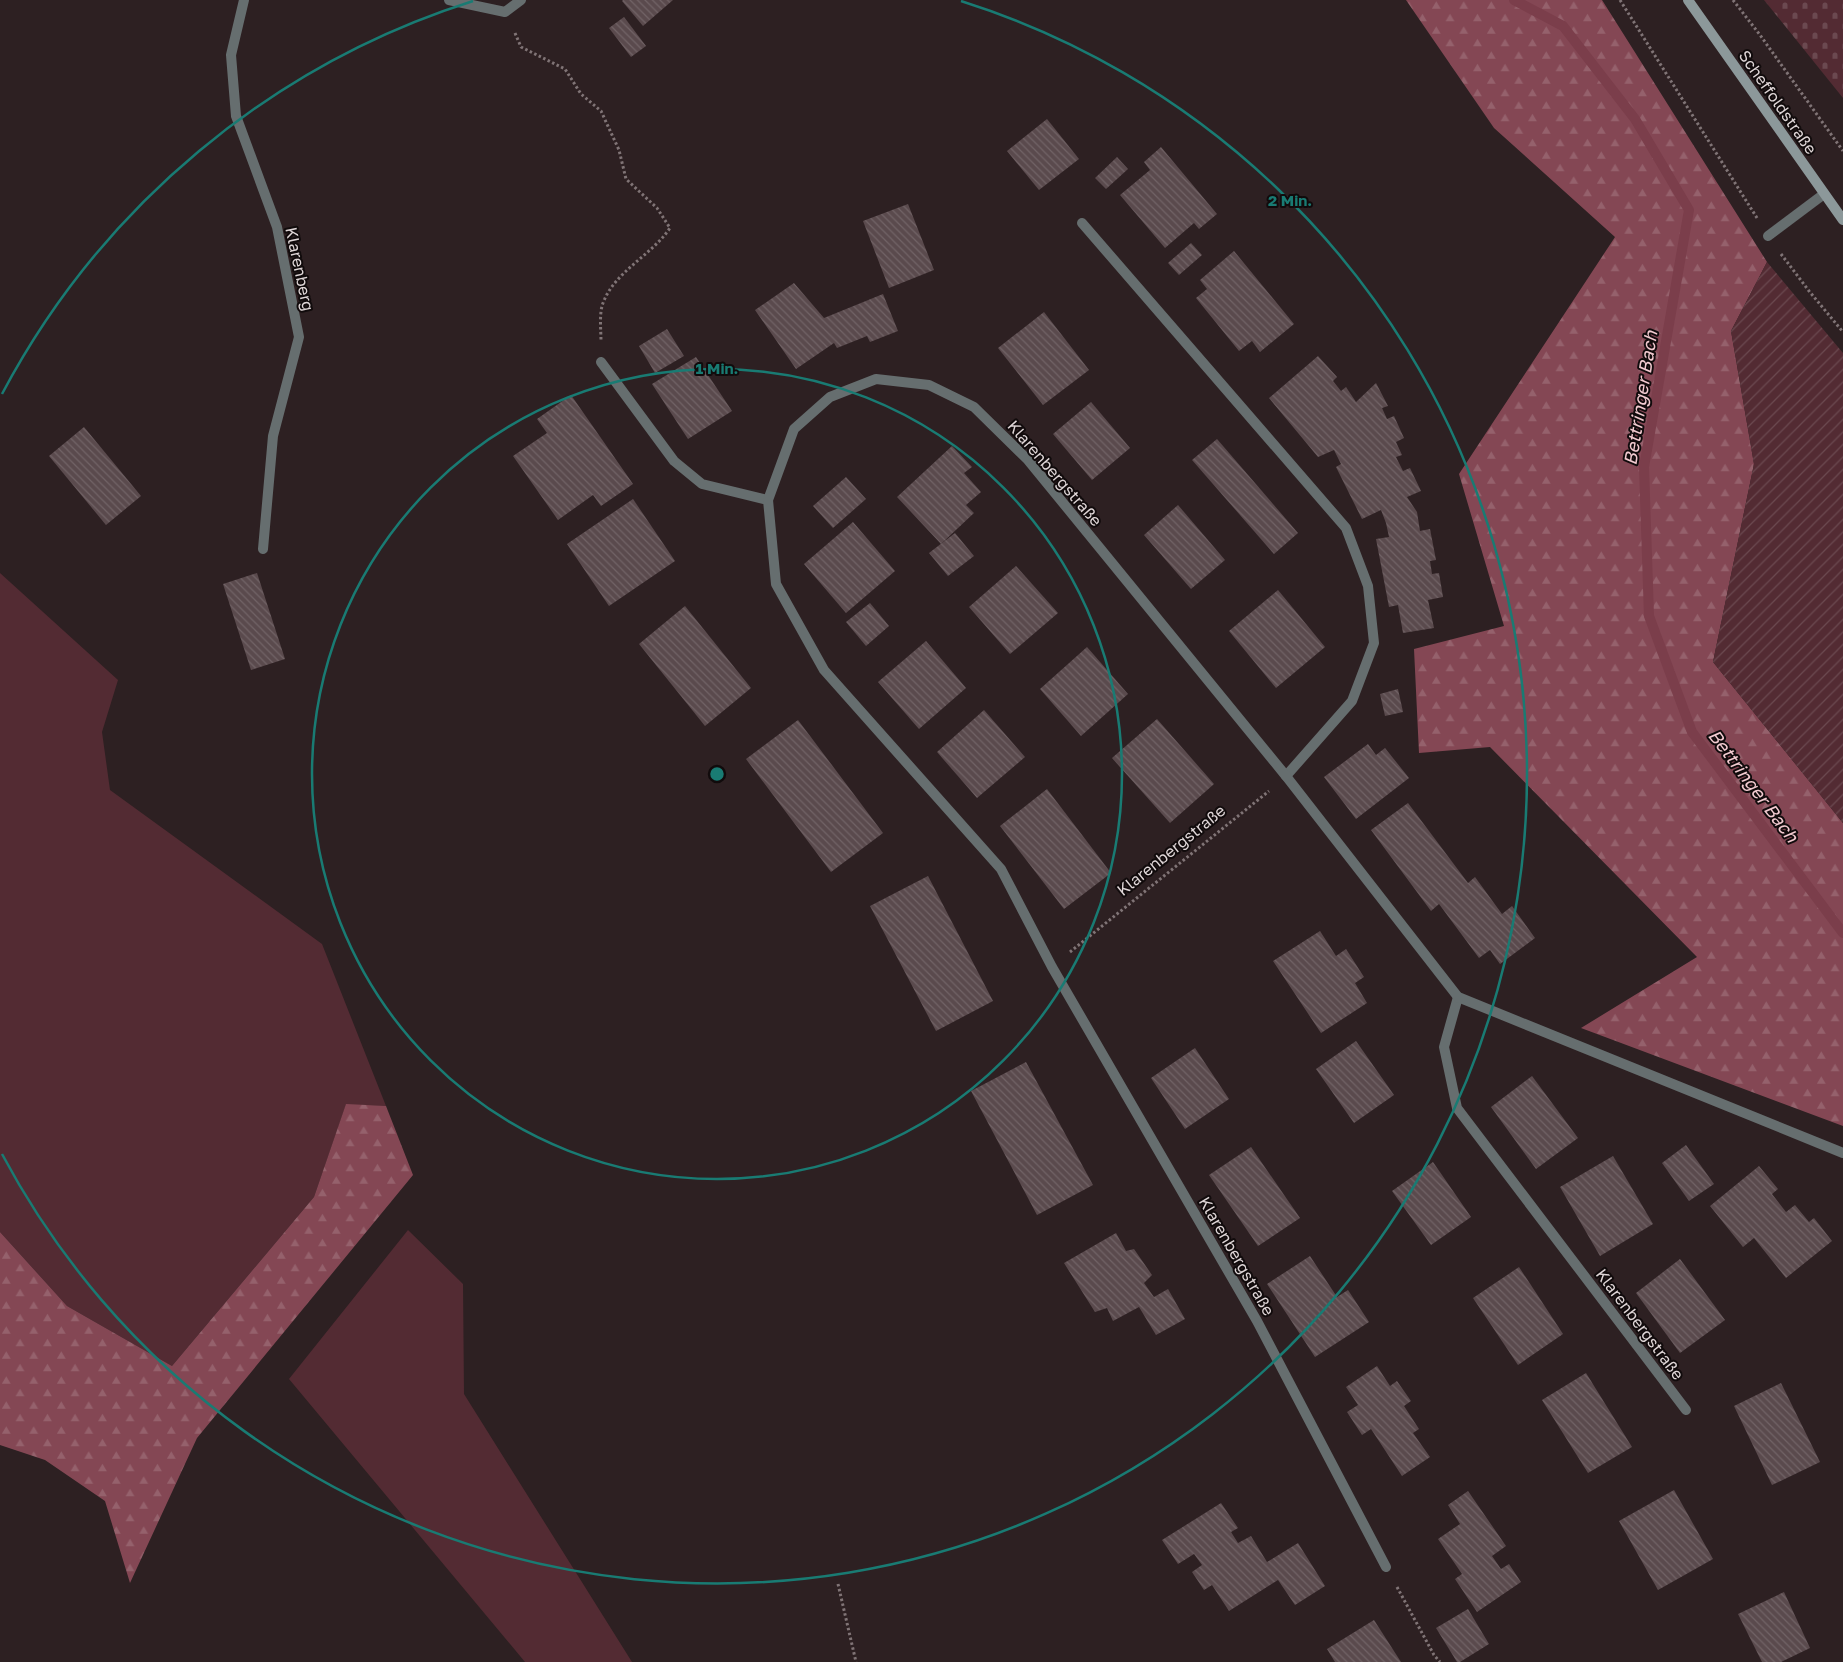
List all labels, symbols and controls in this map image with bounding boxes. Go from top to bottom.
street label: Scheffoldstraße [1735,46,1821,158]
text: 2 Min. [1268,191,1312,209]
street label: Klarenberg [281,225,319,313]
water label: Bettringer Bach [1619,328,1662,467]
text: 1 Min. [696,359,738,377]
street label: Klarenbergstraße [1004,416,1106,530]
water label: Bettringer Bach [1704,725,1804,847]
centre of rings [708,765,726,783]
street label: Klarenbergstraße [1113,800,1229,900]
street label: Klarenbergstraße [1195,1193,1279,1319]
street label: Klarenbergstraße [1592,1265,1688,1383]

